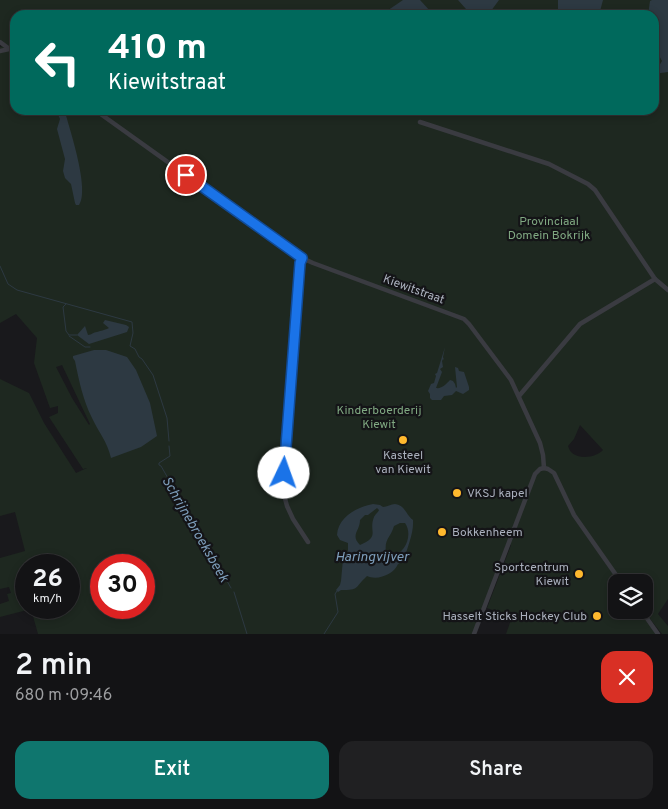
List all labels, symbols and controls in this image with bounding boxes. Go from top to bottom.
text: 410 m [108,27,207,71]
icon: left [25,30,90,95]
text: Kiewitstraat [108,70,226,97]
pin [165,154,207,196]
icon: arrive [172,161,200,189]
park label: Provinciaal Domein Bokrijk [508,214,590,244]
street label: Kiewitstraat [381,271,447,308]
park label: Kinderboerderij Kiewit [337,403,422,433]
marker: Kasteel van Kiewit [397,434,409,446]
position arrow [257,446,309,498]
place label: Kasteel van Kiewit [375,448,431,478]
water label: Schrijnebroeksbeek [158,474,232,586]
place label: VKSJ kapel [467,486,528,502]
marker: VKSJ kapel [451,487,463,499]
place label: Bokkenheem [452,525,523,541]
marker: Bokkenheem [436,526,448,538]
water label: Haringvijver [335,549,411,566]
speed limit sign: 30 [90,554,155,619]
place label: Sportcentrum Kiewit [494,560,569,590]
text: 26 [32,564,63,596]
marker: Sportcentrum Kiewit [573,568,585,580]
map controls [608,574,653,619]
button: layers [608,574,653,619]
text: km/h [33,591,62,607]
place label: Hasselt Sticks Hockey Club [442,609,587,625]
marker: Hasselt Sticks Hockey Club [591,610,603,622]
text: 2 min [15,648,92,685]
button: close [601,651,653,703]
text: 680 m · 09:46 [15,686,112,706]
button: Exit [15,741,329,799]
button: Share [339,741,653,799]

